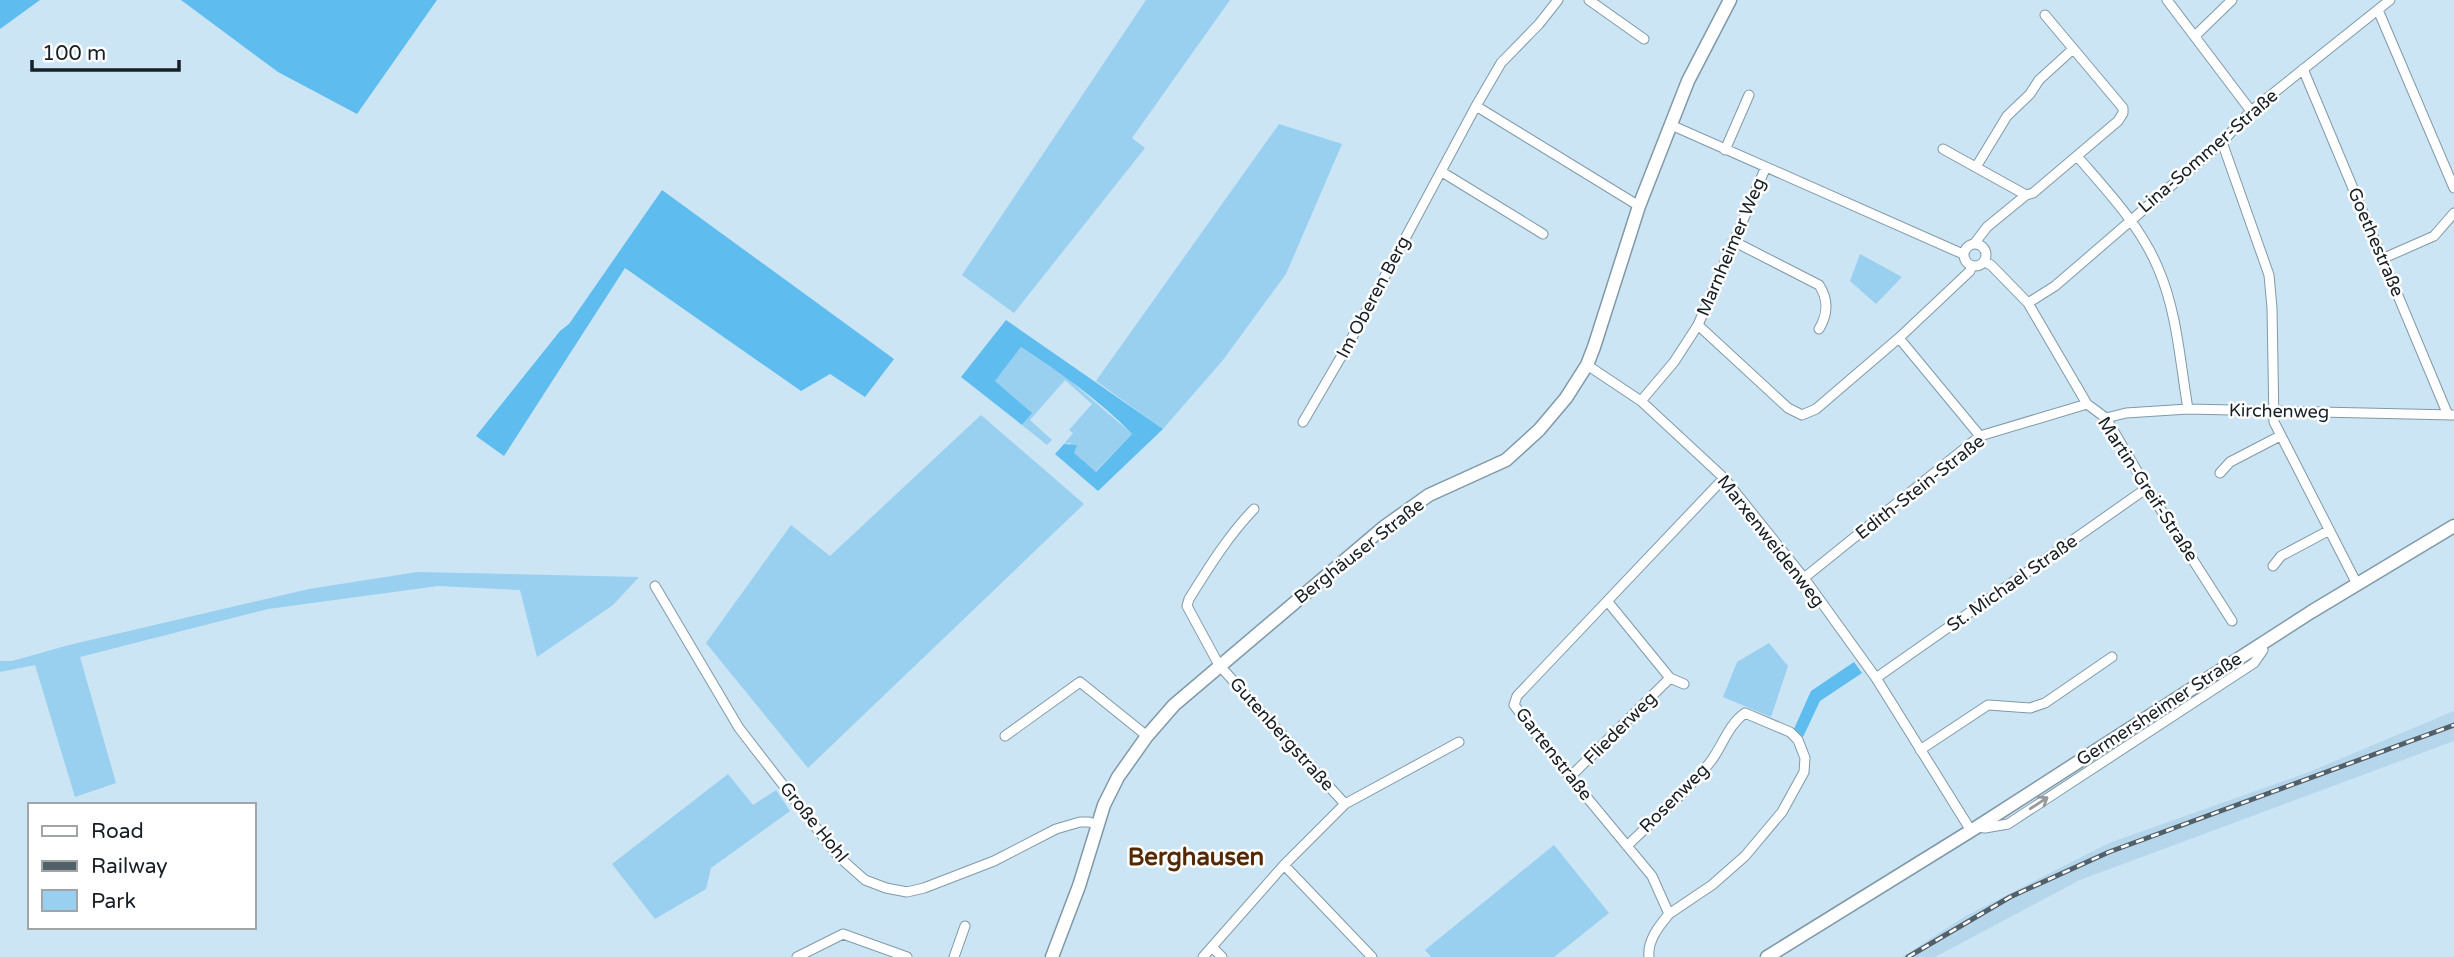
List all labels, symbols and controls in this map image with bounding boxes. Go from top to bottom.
scale bar [32,28,178,72]
text: 100 m [42,41,106,66]
street label: Lina-Sommer-Straße [2134,84,2282,218]
street label: Marnheimer Weg [1692,174,1770,320]
street label: Goethestraße [2343,184,2409,300]
street label: Im Oberen Berg [1332,232,1414,362]
street label: Kirchenweg [2229,399,2329,423]
street label: Martin-Greif-Straße [2093,413,2203,565]
street label: Edith-Stein-Straße [1851,430,1989,544]
street label: Marxenweidenweg [1713,471,1829,611]
street label: Berghäuser Straße [1290,493,1428,609]
street label: St. Michael Straße [1942,530,2082,636]
street label: Germersheimer Straße [2072,647,2246,771]
street label: Gutenbergstraße [1225,673,1339,795]
street label: Fliederweg [1579,687,1661,769]
street label: Gartenstraße [1511,703,1597,805]
street label: Rosenweg [1635,759,1713,837]
street label: Große Hohl [775,777,853,867]
one-way arrow [2028,796,2048,810]
legend [28,803,256,929]
text: Road [91,819,144,844]
district label: Berghausen [1128,843,1264,872]
text: Railway [91,854,168,879]
text: Park [91,889,136,914]

